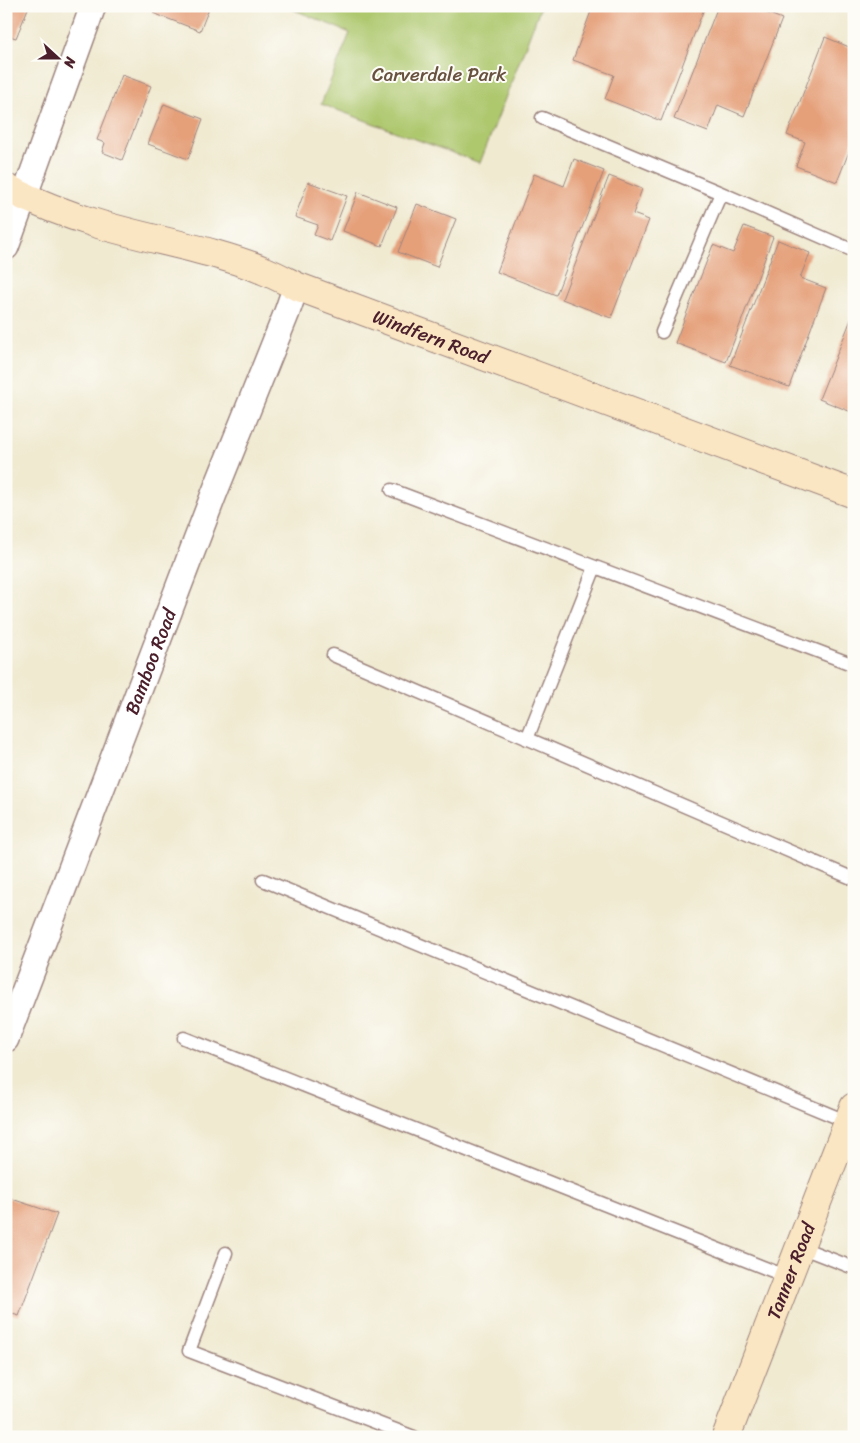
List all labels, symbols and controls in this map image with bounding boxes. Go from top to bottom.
north arrow [32,32,82,82]
text: N [56,53,83,72]
park label: Carverdale Park [372,58,507,91]
street label: Windfern Road [368,300,495,374]
street label: Bamboo Road [115,602,186,720]
street label: Tanner Road [757,1216,825,1325]

